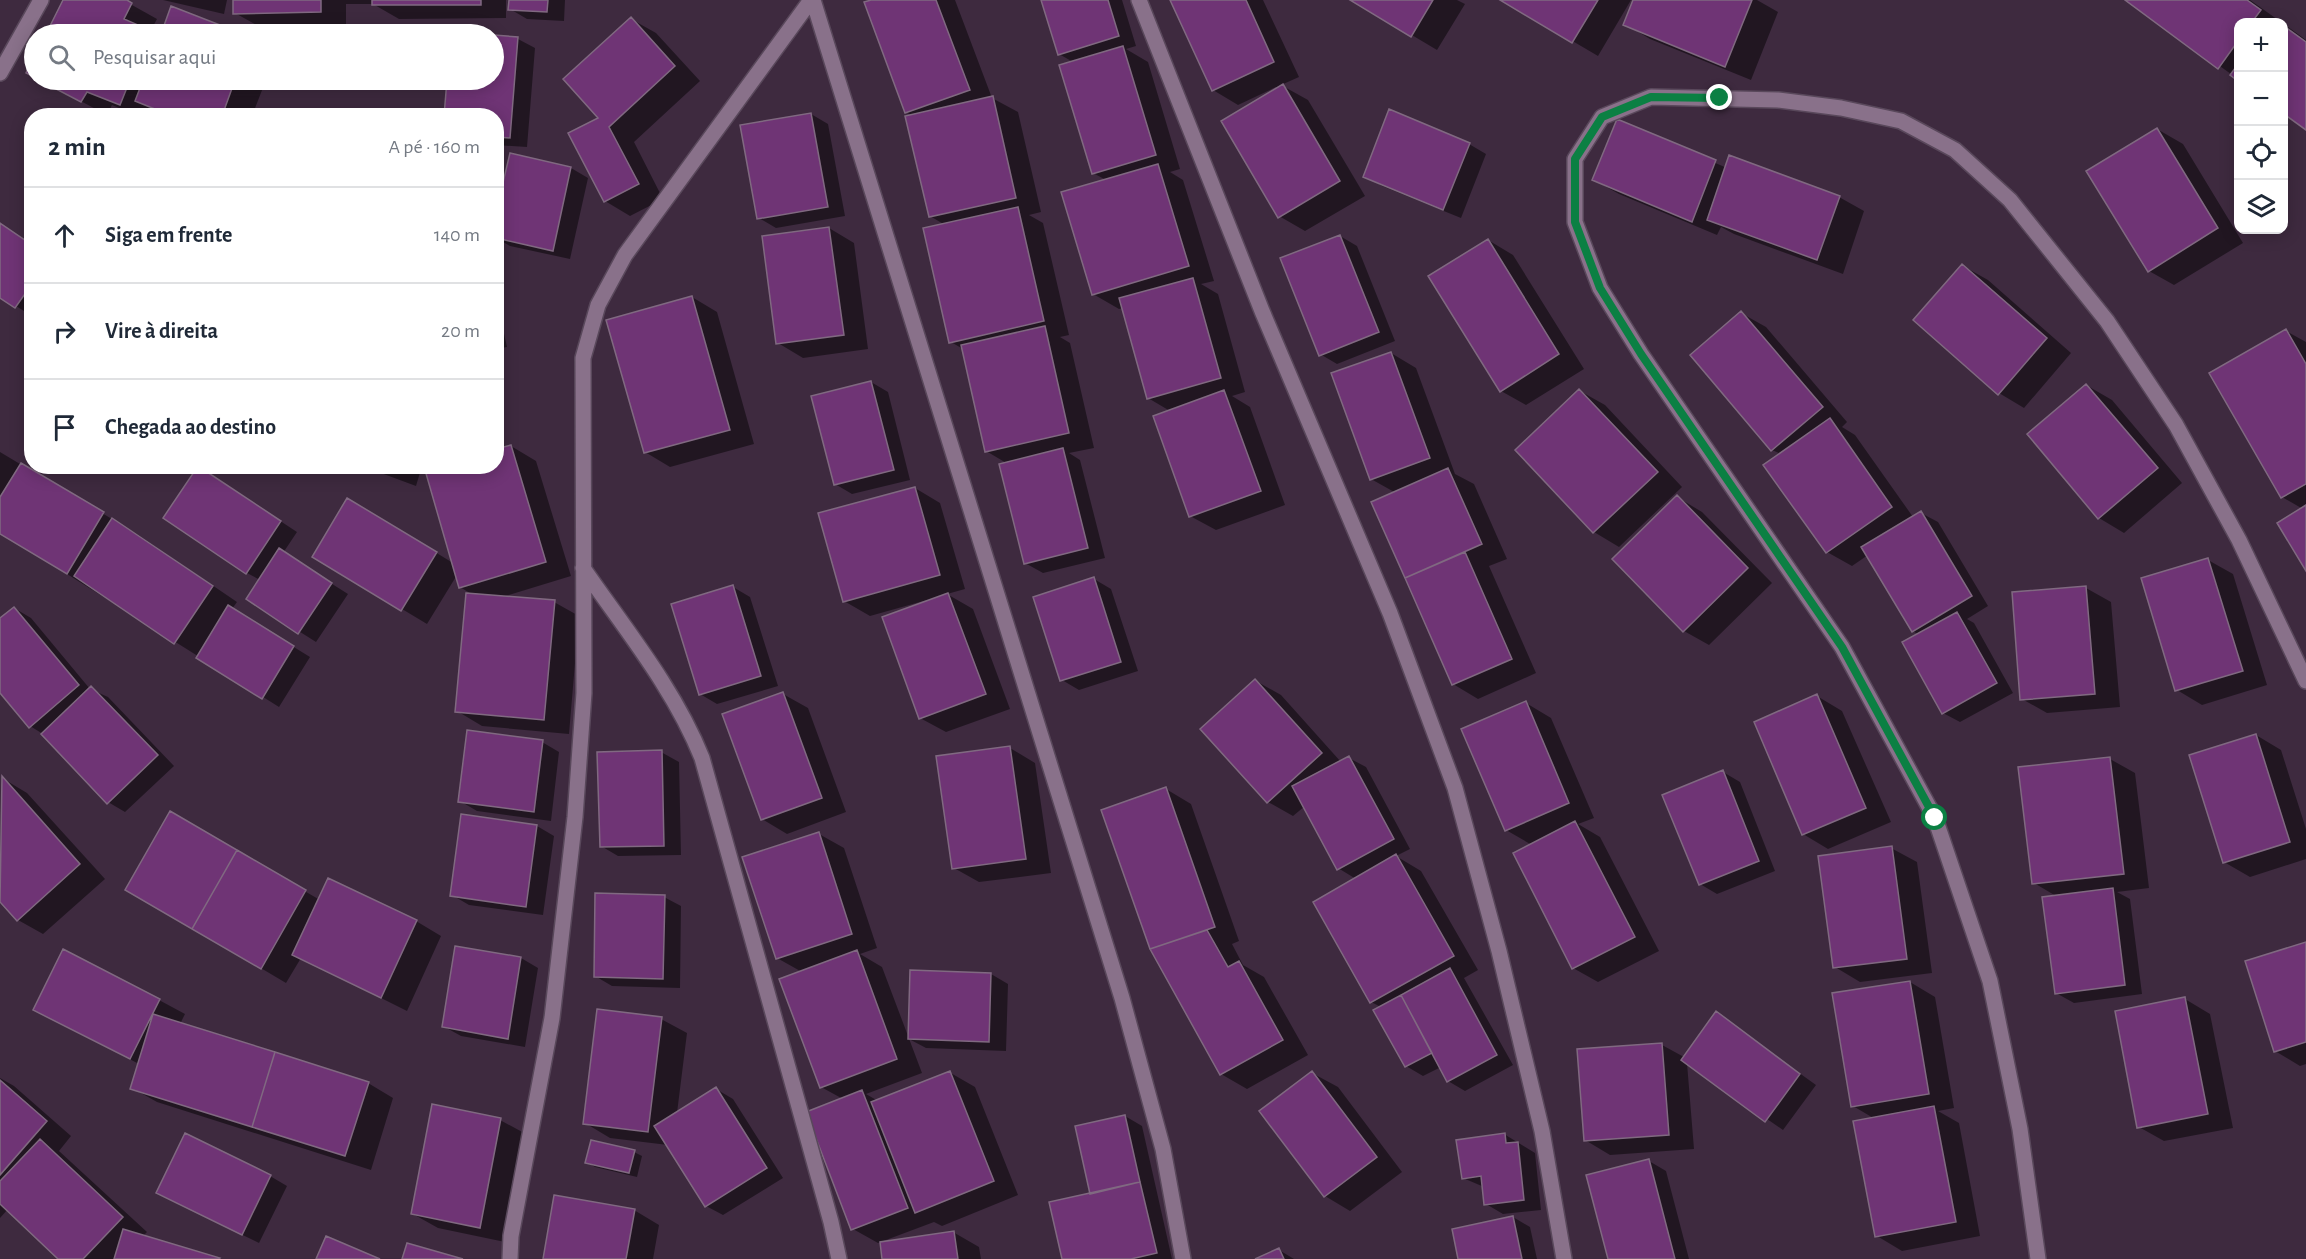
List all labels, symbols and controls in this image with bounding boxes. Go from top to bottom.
map controls [2234,18,2288,234]
button: + [2234,18,2288,72]
search box [24,24,504,90]
icon: search [45,41,78,74]
text: Pesquisar aqui [93,46,216,68]
button: − [2234,72,2288,126]
route end [1706,84,1732,110]
button: locate [2234,126,2288,180]
text: 2 min [48,134,106,160]
text: A pé · 160 m [388,137,480,157]
button: layers [2234,180,2288,234]
icon: ahead [48,219,81,252]
text: Siga em frente [105,224,232,246]
text: 140 m [434,225,480,245]
icon: right [48,315,81,348]
text: Vire à direita [105,320,218,342]
text: 20 m [441,321,480,341]
icon: arrive [48,411,81,444]
text: Chegada ao destino [105,416,276,438]
route start [1921,804,1947,830]

